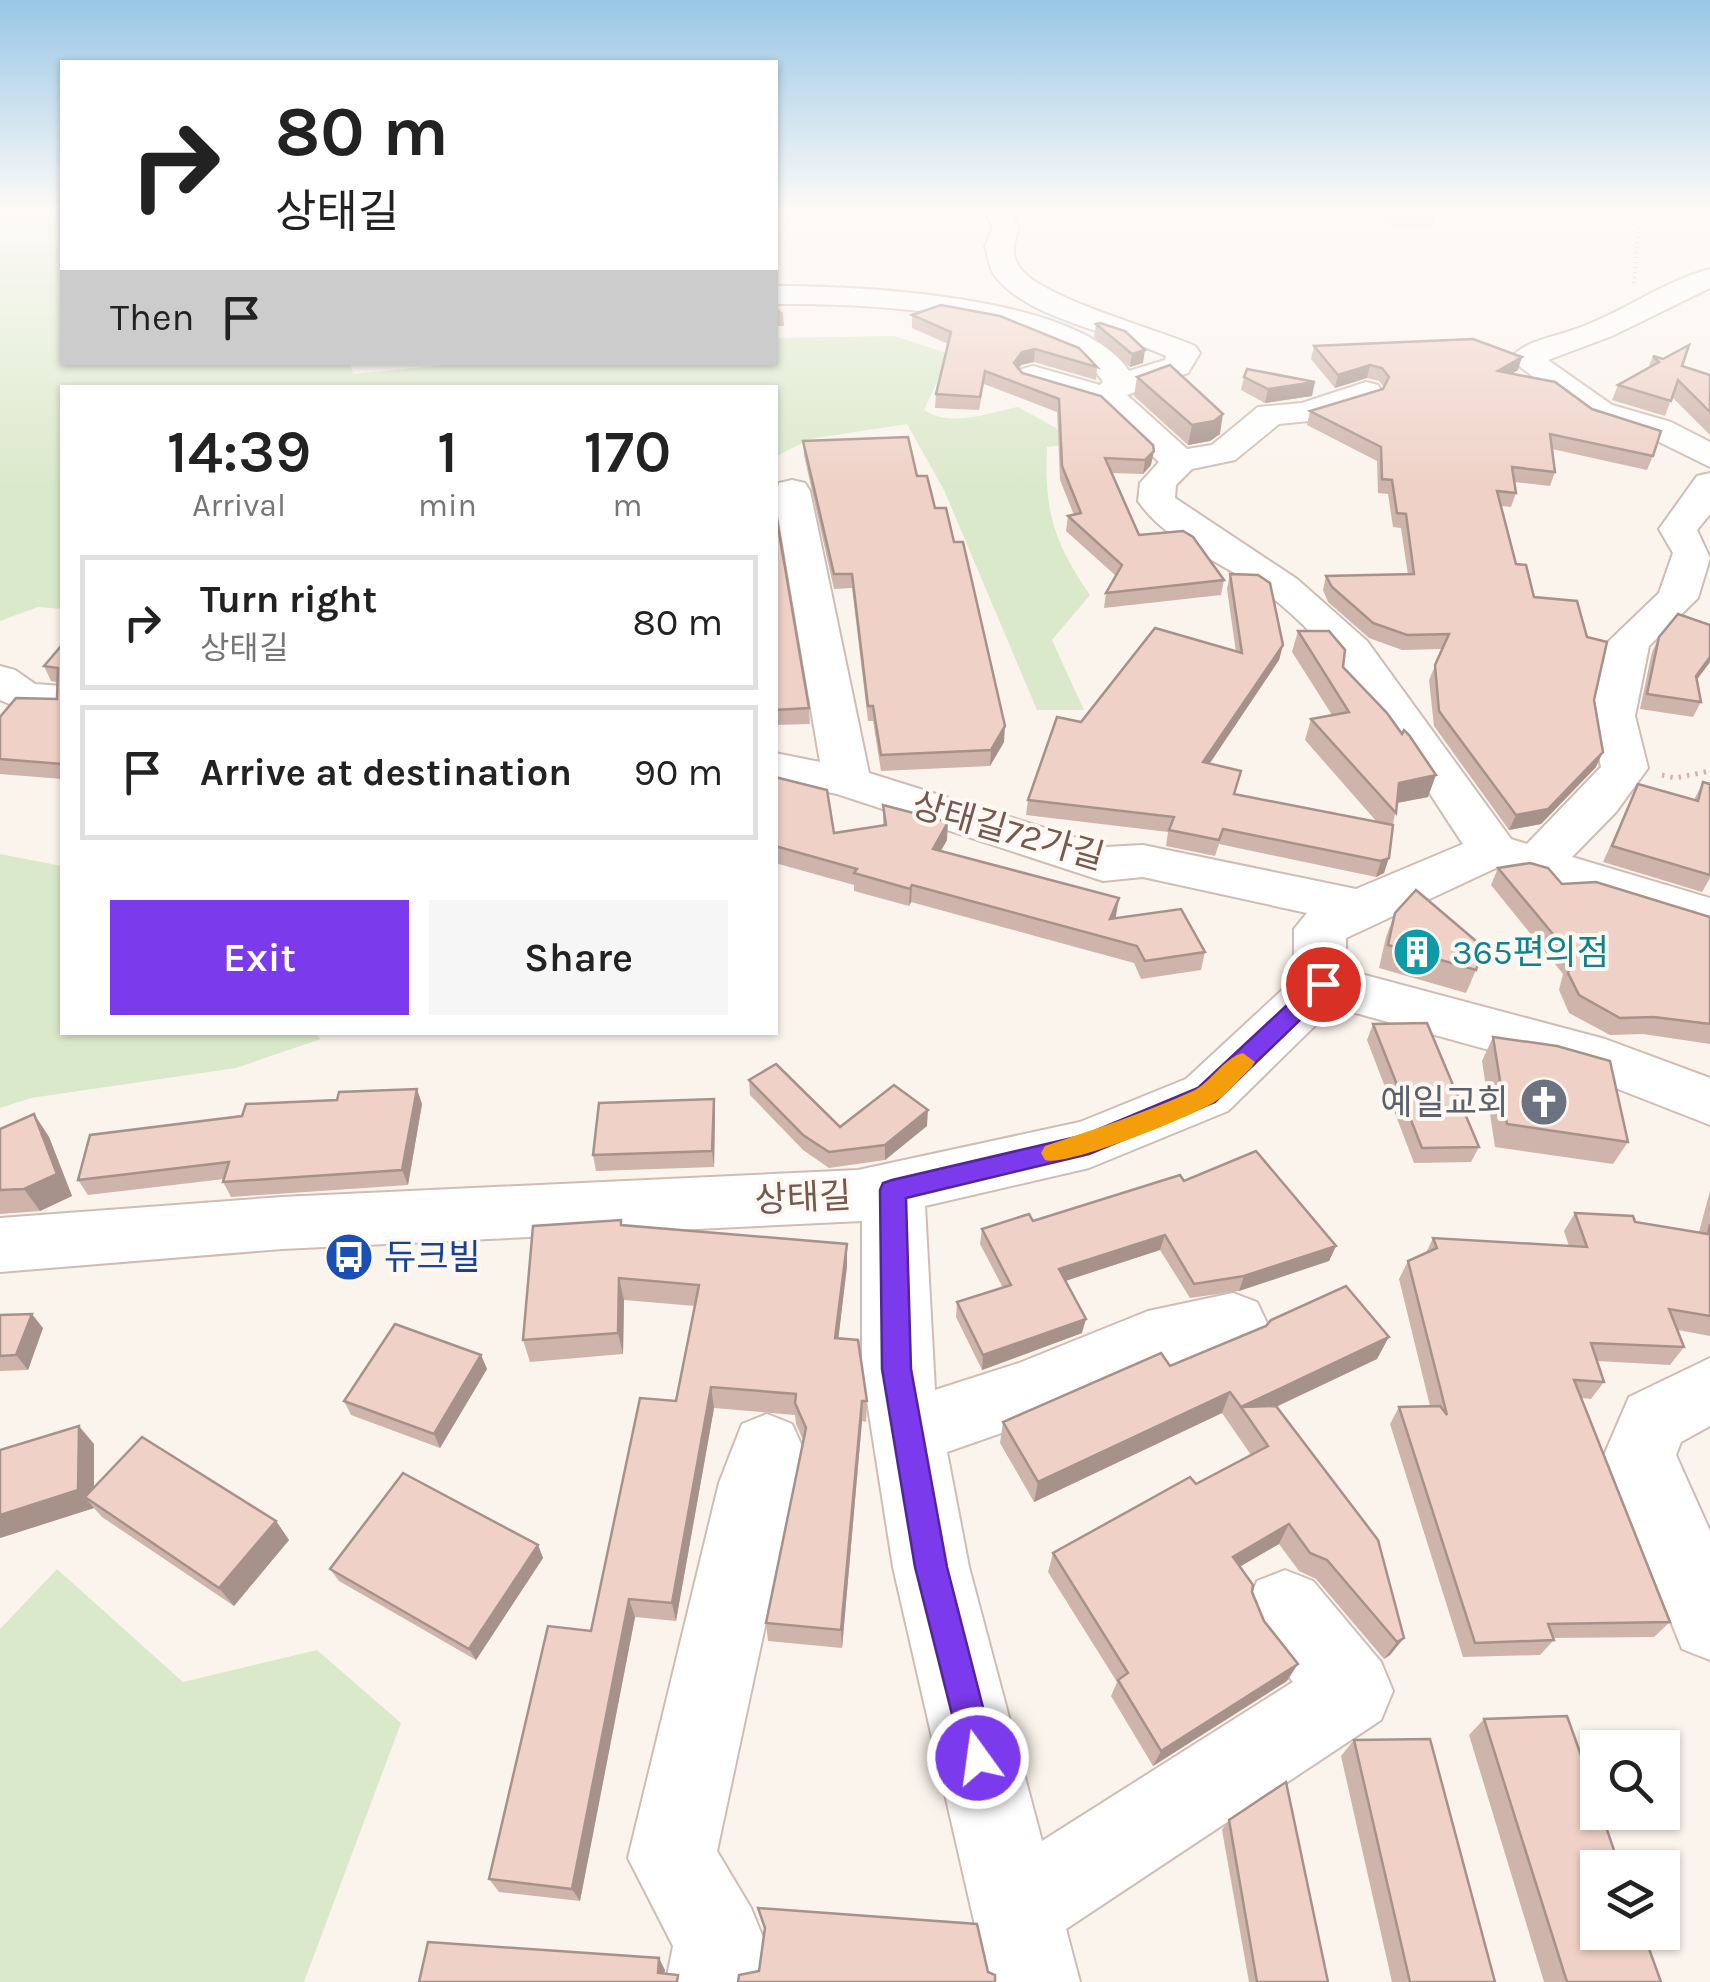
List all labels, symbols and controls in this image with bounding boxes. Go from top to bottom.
text: 80 m [275,91,449,173]
icon: right [110,100,240,230]
text: 상태길 [275,186,399,238]
icon: arrive [214,290,269,345]
text: Then [110,295,194,340]
text: 14:39 [167,417,311,487]
text: 1 [437,417,458,487]
text: 170 [584,417,671,487]
text: Arrival [192,487,286,524]
text: min [418,487,477,524]
text: m [612,487,642,524]
text: Turn right [200,577,377,622]
icon: right [115,595,170,650]
text: 80 m [633,600,723,645]
text: 상태길 [200,630,288,667]
icon: arrive [115,745,170,800]
text: Arrive at destination [200,750,572,795]
text: 90 m [634,750,723,795]
street label: 상태길72가길 [907,784,1109,878]
button: Exit [110,900,409,1015]
button: Share [429,900,728,1015]
building icon: 365편의점 [1391,926,1443,978]
place label: 365편의점 [1452,932,1609,973]
pin [1281,942,1366,1027]
icon: arrive [1296,957,1351,1012]
church icon: 예일교회 [1518,1076,1570,1128]
place label: 예일교회 [1380,1082,1509,1123]
street label: 상태길 [754,1175,852,1221]
bus stop icon: 듀크빌 [323,1231,375,1283]
place label: 듀크빌 [384,1237,481,1278]
position arrow [926,1706,1030,1810]
map controls [1580,1730,1680,1950]
button: search [1580,1730,1680,1830]
button: layers [1580,1850,1680,1950]

